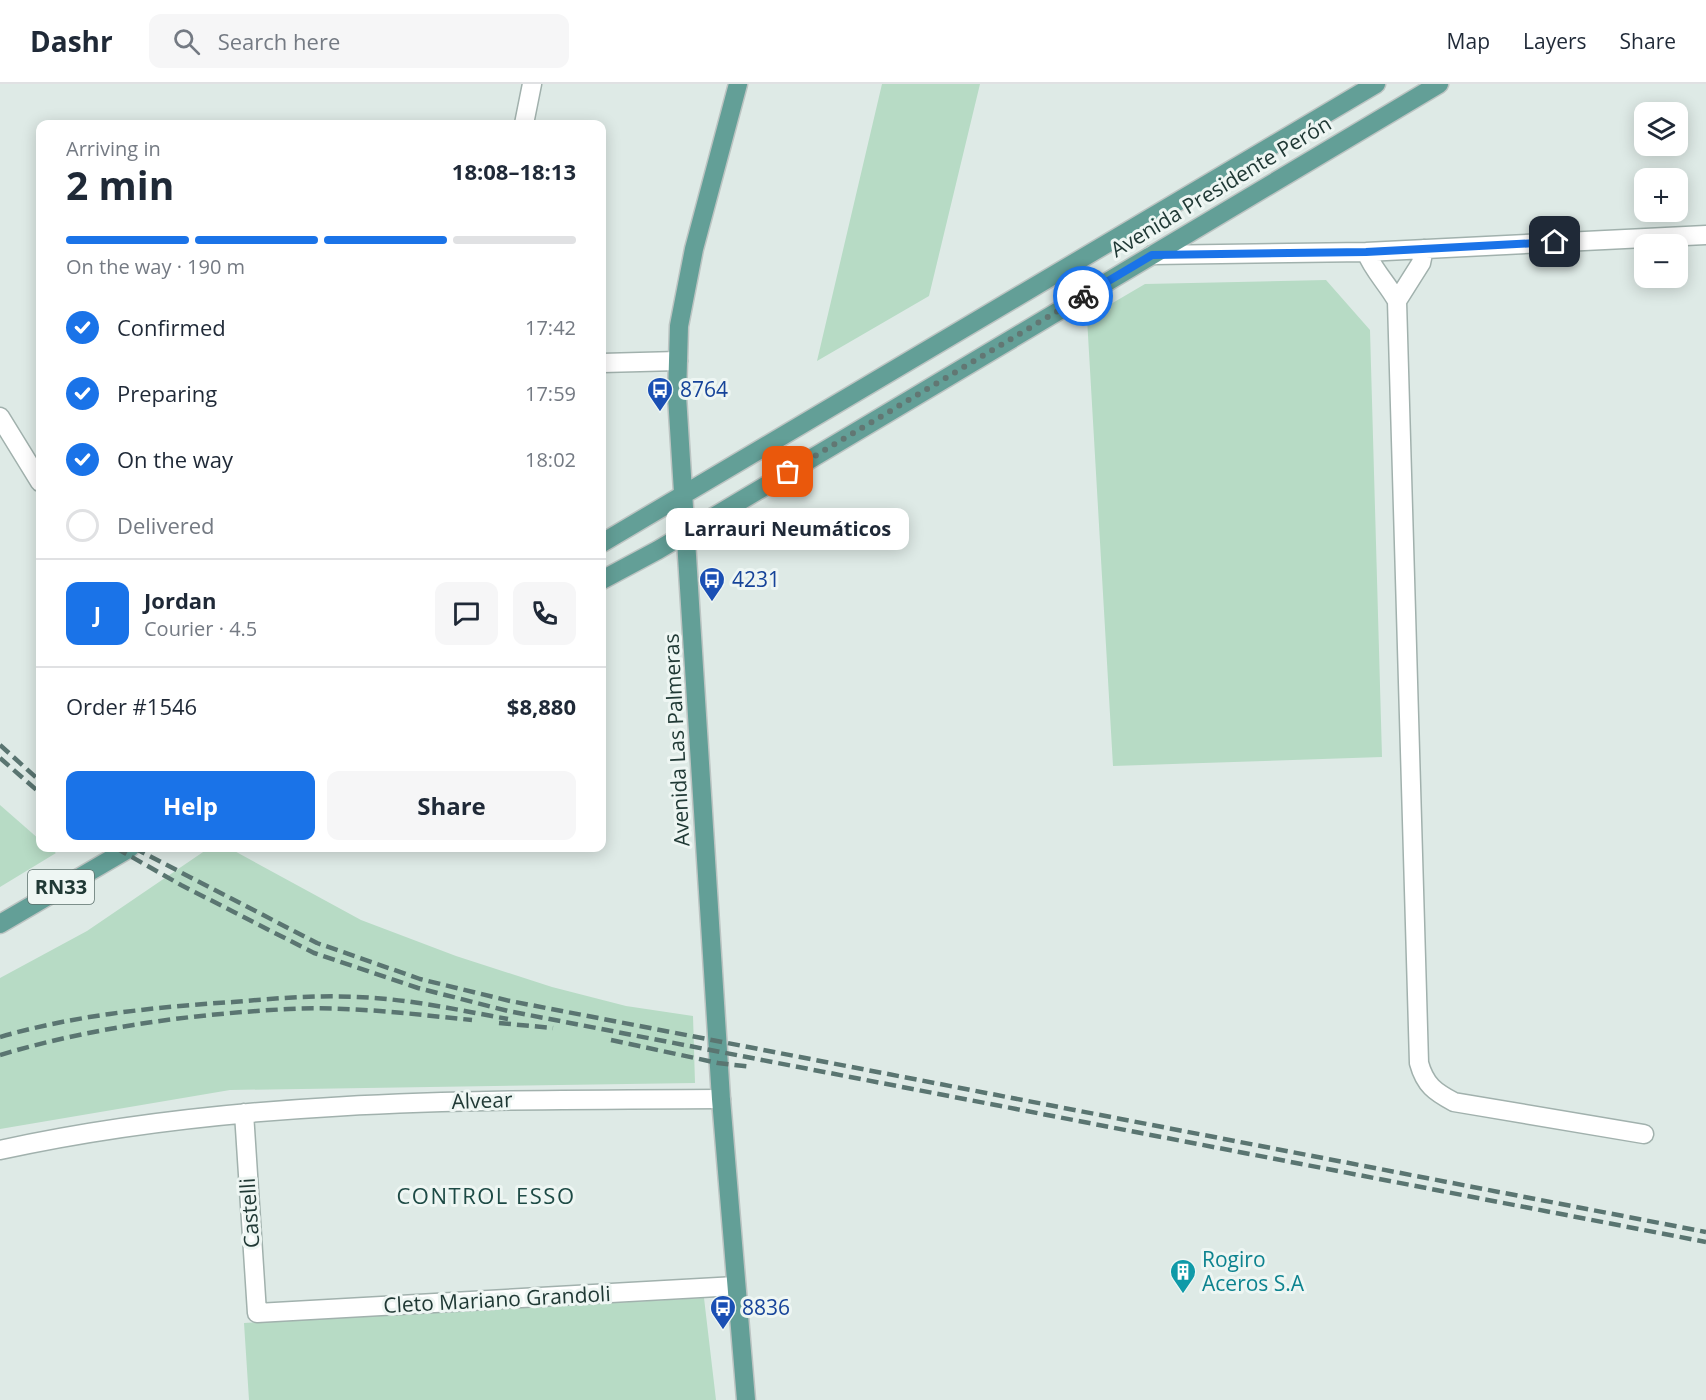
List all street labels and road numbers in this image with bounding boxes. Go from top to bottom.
street label: Avenida Presidente Perón [1105,109,1336,263]
street label: Avenida Las Palmeras [656,633,696,847]
road number: RN33 [28,870,94,904]
street label: Alvear [451,1085,513,1115]
street label: Castelli [233,1177,265,1249]
street label: Cleto Mariano Grandoli [383,1279,611,1319]

